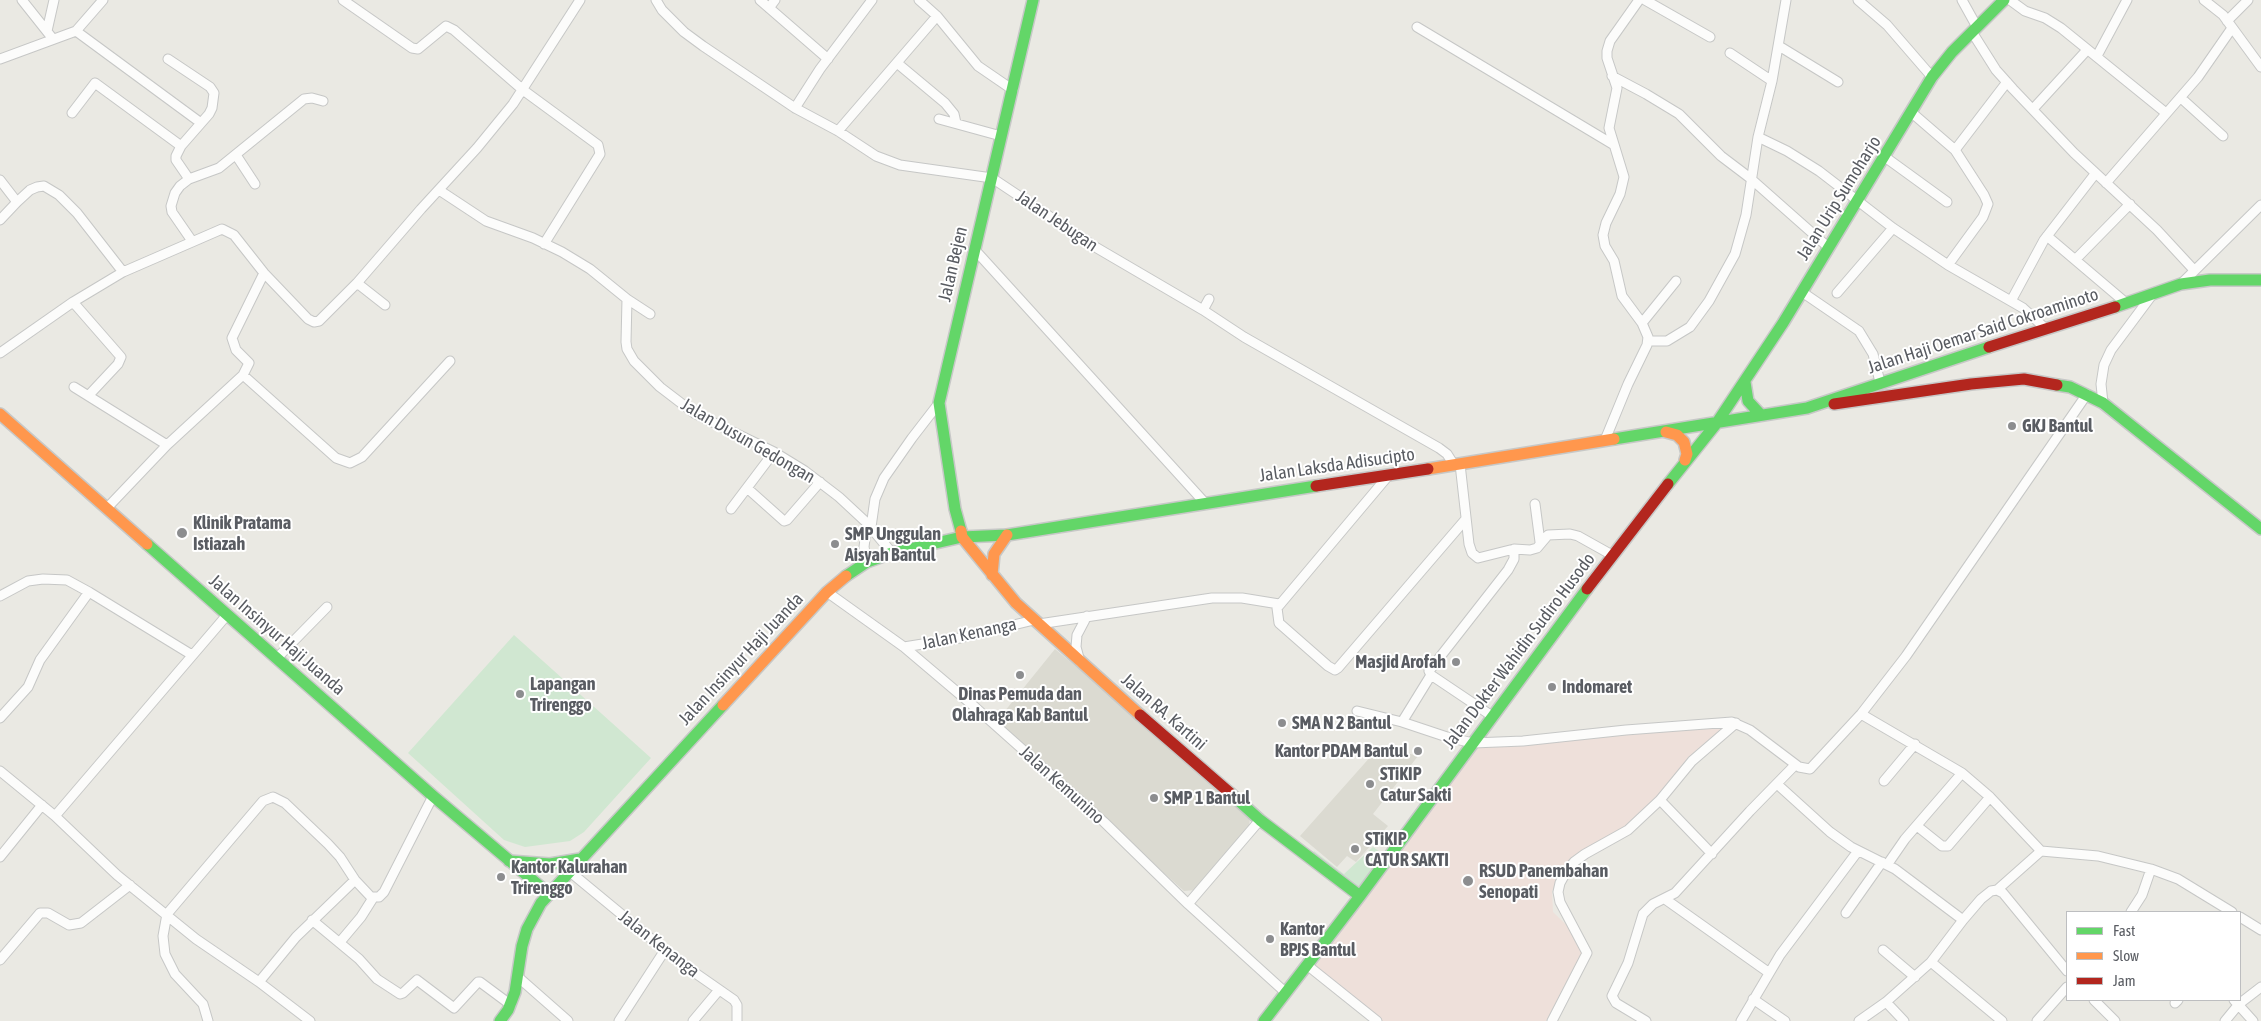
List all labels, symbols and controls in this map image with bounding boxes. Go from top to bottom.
street label: Jalan Urip Sumoharjo [1792,132,1886,264]
street label: Jalan Jebugan [1012,186,1102,256]
street label: Jalan Bejen [934,224,972,304]
street label: Jalan Haji Oemar Said Cokroaminoto [1865,283,2101,379]
street label: Jalan Dusun Gedongan [677,394,819,488]
place label: GKJ Bantul [2022,415,2093,437]
marker: GKJ Bantul [2006,420,2018,432]
street label: Jalan Laksda Adisucipto [1258,443,1416,487]
place label: Klinik Pratama Istiazah [193,512,291,554]
place label: SMP Unggulan Aisyah Bantul [845,523,941,566]
marker: Klinik Pratama Istiazah [175,526,189,540]
marker: SMP Unggulan Aisyah Bantul [829,538,841,550]
street label: Jalan Dokter Wahidin Sudiro Husodo [1438,549,1600,753]
street label: Jalan Insinyur Haji Juanda [205,570,349,700]
street label: Jalan Insinyur Haji Juanda [674,588,808,730]
street label: Jalan Kenanga [919,613,1019,655]
place label: Masjid Arofah [1355,651,1446,673]
marker: Masjid Arofah [1450,656,1462,668]
marker: Dinas Pemuda dan Olahraga Kab Bantul [1014,669,1026,681]
street label: Jalan RA. Kartini [1117,669,1211,755]
place label: Lapangan Trirenggo [530,673,595,716]
place label: Indomaret [1562,676,1632,698]
marker: Indomaret [1546,681,1558,693]
place label: Dinas Pemuda dan Olahraga Kab Bantul [952,683,1088,726]
marker: Lapangan Trirenggo [514,688,526,700]
place label: SMA N 2 Bantul [1292,712,1391,734]
marker: SMA N 2 Bantul [1276,717,1288,729]
place label: Kantor PDAM Bantul [1275,740,1408,762]
street label: Jalan Kemunino [1015,741,1109,829]
marker: Kantor PDAM Bantul [1412,745,1424,757]
place label: STiKIP Catur Sakti [1380,763,1451,806]
marker: STiKIP Catur Sakti [1364,778,1376,790]
place label: SMP 1 Bantul [1164,787,1250,809]
marker: SMP 1 Bantul [1148,792,1160,804]
place label: STiKIP CATUR SAKTI [1365,828,1449,871]
marker: STiKIP CATUR SAKTI [1349,843,1361,855]
place label: Kantor Kalurahan Trirenggo [511,856,627,899]
place label: RSUD Panembahan Senopati [1479,860,1608,902]
marker: Kantor Kalurahan Trirenggo [495,871,507,883]
marker: RSUD Panembahan Senopati [1461,874,1475,888]
street label: Jalan Kenanga [614,906,704,982]
legend [2066,911,2241,1001]
place label: Kantor BPJS Bantul [1280,918,1356,961]
text: Fast [2113,922,2135,939]
marker: Kantor BPJS Bantul [1264,933,1276,945]
text: Slow [2113,947,2139,964]
text: Jam [2113,972,2136,989]

